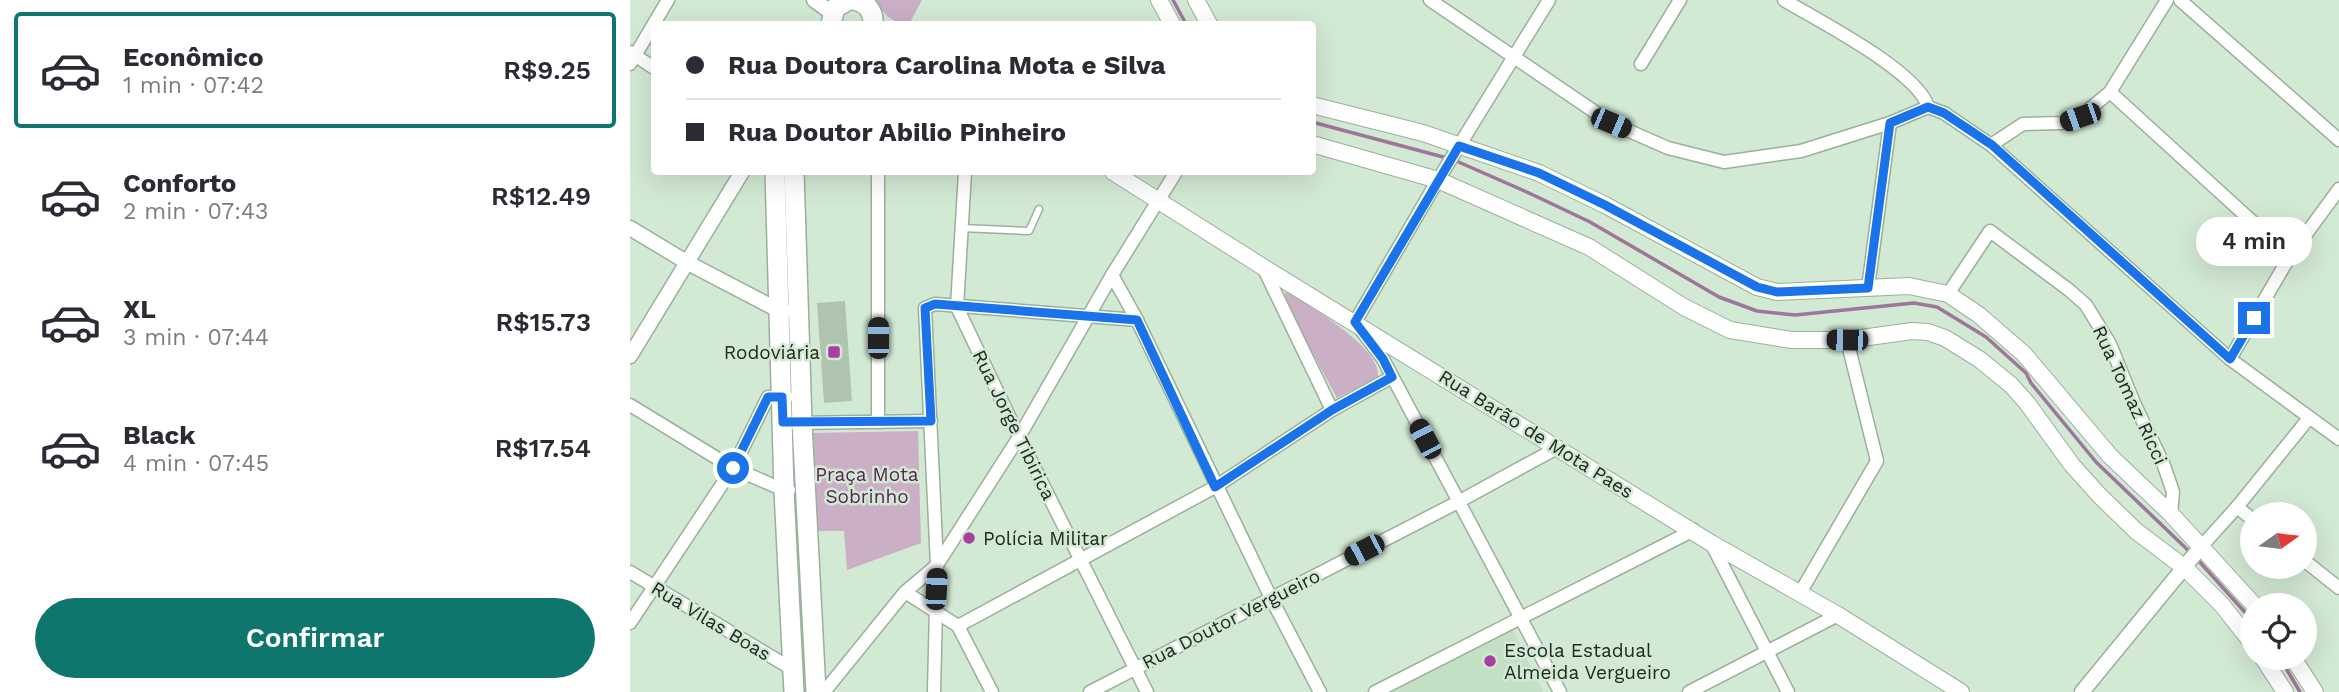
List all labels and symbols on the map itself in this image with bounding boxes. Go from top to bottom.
car [2057,100,2104,134]
car [1588,105,1635,141]
callout: 4 min [2196,216,2312,266]
route end [2238,302,2270,334]
car [868,317,889,359]
street label: Rua Tomaz Ricci [2088,322,2172,468]
car [1826,329,1869,351]
place label: Rodoviária [724,341,820,364]
marker: Rodoviária [826,344,842,360]
street label: Rua Jorge Tibirica [968,346,1060,504]
street label: Rua Barão de Mota Paes [1435,365,1637,503]
car [1406,416,1445,462]
route start [717,452,749,484]
park label: Praça Mota Sobrinho [815,463,919,508]
north arrow [2240,502,2317,579]
place label: Polícia Militar [983,527,1108,550]
marker: Polícia Militar [961,530,977,546]
car [1341,531,1388,569]
street label: Rua Doutor Vergueiro [1138,564,1324,674]
car [925,567,948,611]
street label: Rua Vilas Boas [647,576,775,666]
place label: Escola Estadual Almeida Vergueiro [1504,639,1671,684]
marker: Escola Estadual Almeida Vergueiro [1482,653,1498,669]

